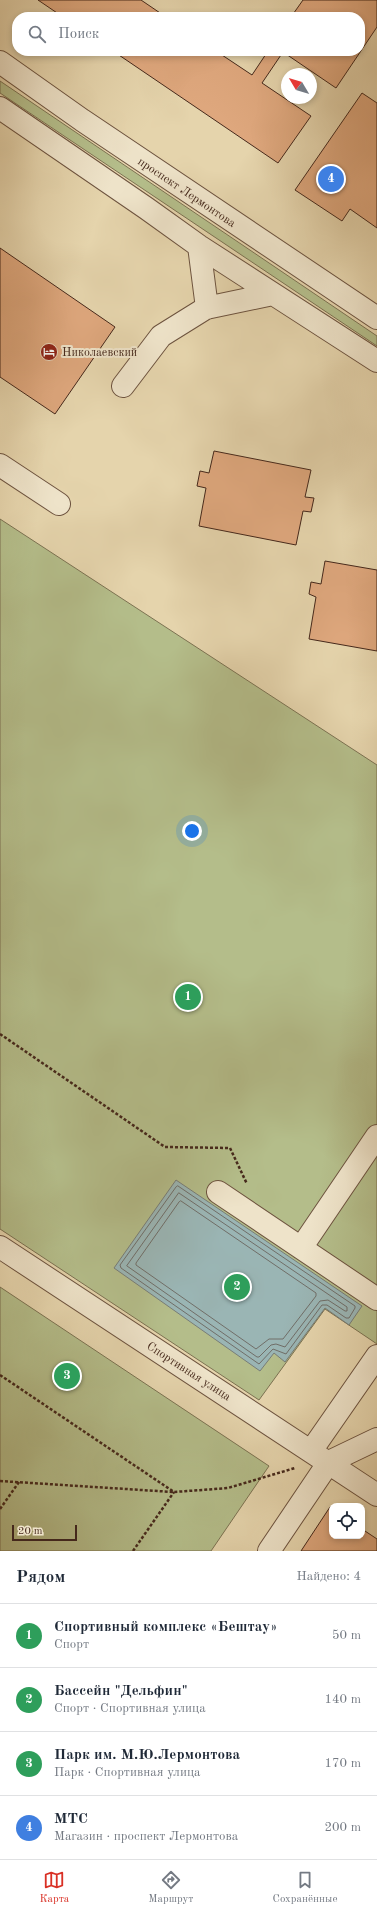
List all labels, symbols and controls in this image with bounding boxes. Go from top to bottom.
search box [12,12,365,56]
icon: search [26,23,48,45]
text: Поиск [58,27,99,42]
north arrow [281,68,317,104]
street label: проспект Лермонтова [135,156,237,230]
pin: 4 [318,164,344,194]
hotel icon: Николаевский [39,342,59,362]
place label: Николаевский [62,347,137,359]
your location [182,821,202,841]
pin: 1 [175,982,201,1012]
pin: 2 [224,1272,250,1302]
street label: Спортивная улица [144,1340,233,1403]
pin: 3 [54,1361,80,1391]
map controls [329,1503,365,1539]
button: locate [329,1503,365,1539]
scale bar [12,1523,77,1542]
text: 20 m [18,1526,43,1537]
text: Рядом [16,1569,65,1586]
text: Найдено: 4 [297,1570,361,1583]
text: Спортивный комплекс «Бештау» [54,1620,277,1635]
text: 1 [25,1629,33,1642]
text: 50 m [332,1629,361,1642]
text: Спорт [54,1638,89,1651]
text: Бассейн "Дельфин" [54,1684,188,1699]
text: 2 [25,1693,33,1706]
text: 140 m [324,1693,361,1706]
text: Спорт · Спортивная улица [54,1702,206,1715]
text: Парк им. М.Ю.Лермонтова [54,1748,240,1763]
text: 3 [25,1757,33,1770]
text: 170 m [324,1757,361,1770]
text: Парк · Спортивная улица [54,1766,200,1779]
text: МТС [54,1812,88,1827]
text: 4 [25,1821,33,1834]
text: 200 m [324,1821,361,1834]
text: Магазин · проспект Лермонтова [54,1830,238,1843]
tab: Карта [40,1869,69,1907]
tab: Маршрут [148,1869,194,1907]
tab: Сохранённые [273,1869,337,1907]

